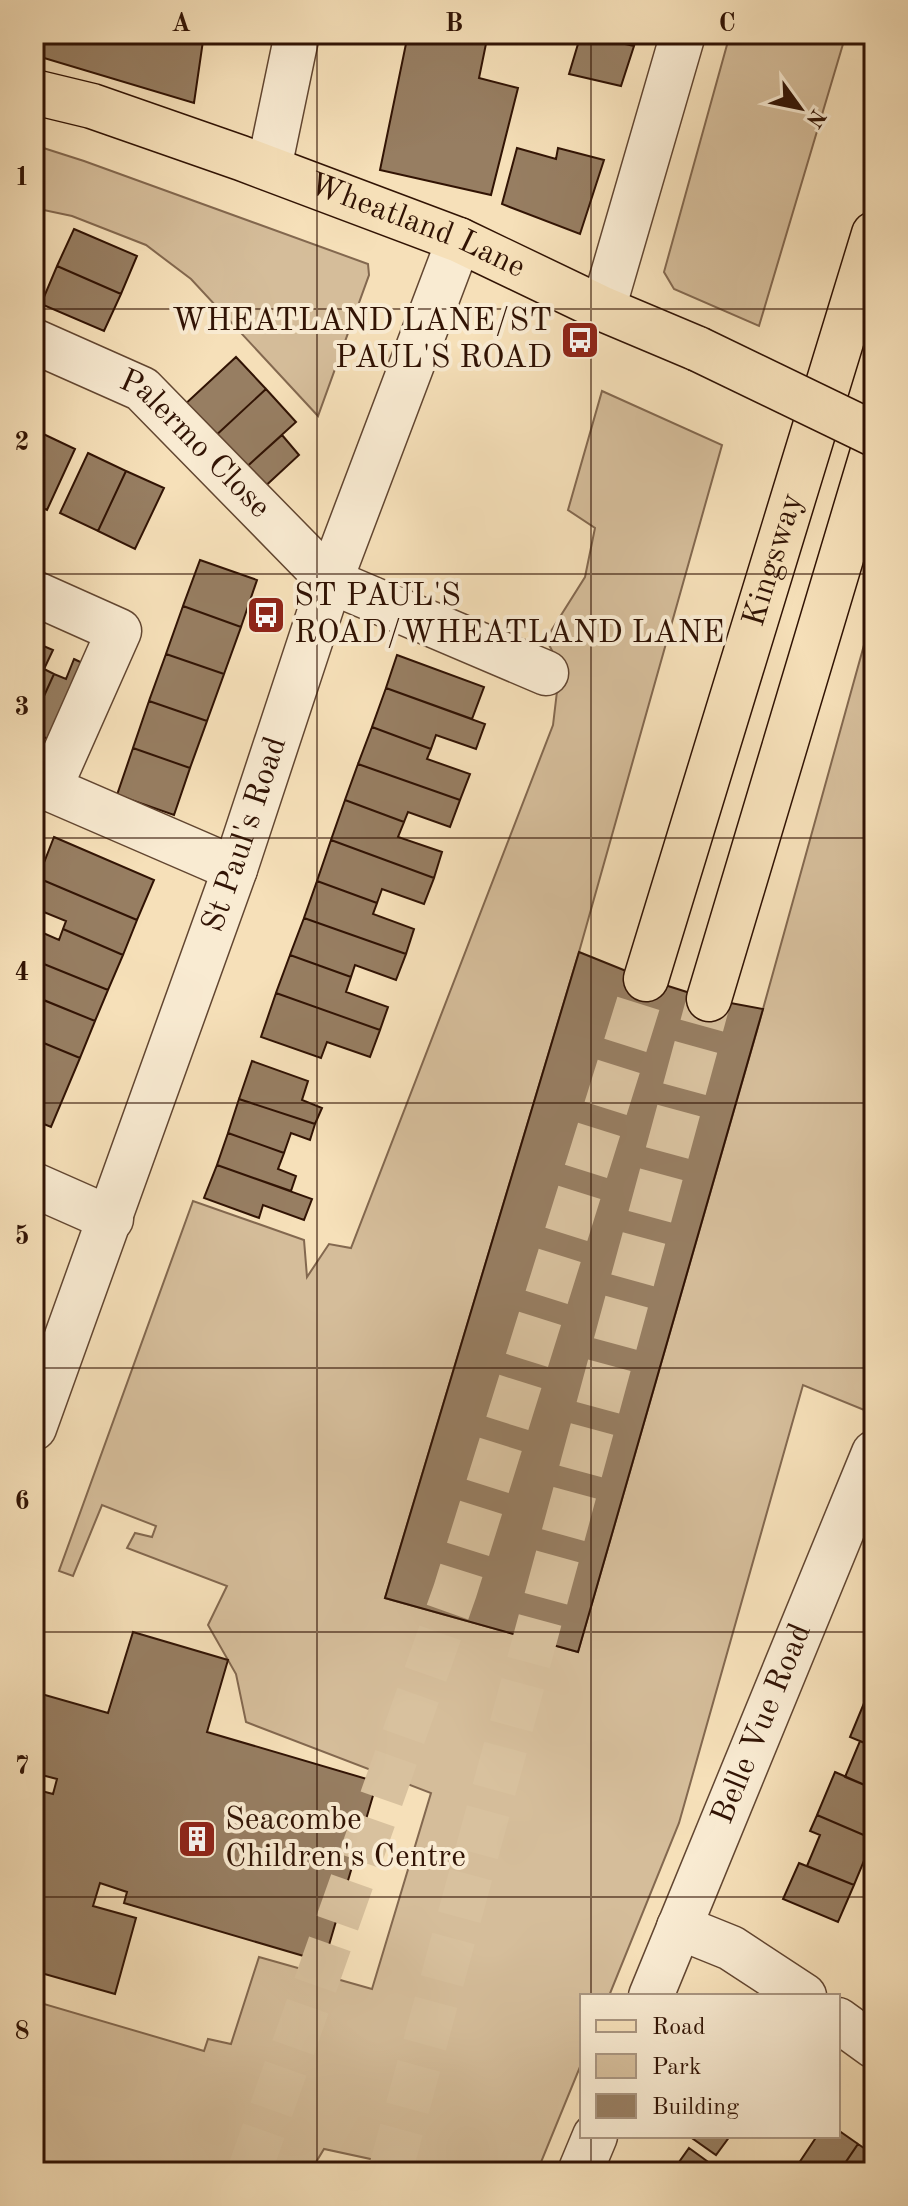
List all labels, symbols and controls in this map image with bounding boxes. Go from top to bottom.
text: A [171,11,191,37]
text: B [445,11,463,37]
text: C [718,11,736,37]
north arrow [760,68,840,148]
text: N [801,105,829,131]
text: 1 [14,165,30,191]
street label: Wheatland Lane [304,169,530,285]
place label: WHEATLAND LANE/ST PAUL'S ROAD [172,306,552,375]
bus stop icon: WHEATLAND LANE/ST PAUL'S ROAD [559,319,601,361]
street label: Palermo Close [115,365,276,525]
text: 2 [14,430,30,456]
street label: Kingsway [739,490,810,631]
place label: ST PAUL'S ROAD/WHEATLAND LANE [294,581,724,650]
bus stop icon: ST PAUL'S ROAD/WHEATLAND LANE [245,594,287,636]
text: 3 [14,695,30,721]
street label: St Paul's Road [198,733,293,936]
text: 4 [14,960,30,986]
text: 5 [14,1224,30,1250]
text: 6 [14,1489,30,1515]
street label: Belle Vue Road [707,1619,818,1829]
text: 7 [14,1754,30,1780]
place label: Seacombe Children's Centre [225,1805,466,1874]
building icon: Seacombe Children's Centre [176,1818,218,1860]
legend [580,1994,840,2138]
text: Road [652,2016,705,2040]
text: 8 [14,2019,30,2045]
text: Park [652,2056,701,2080]
text: Building [652,2096,739,2120]

